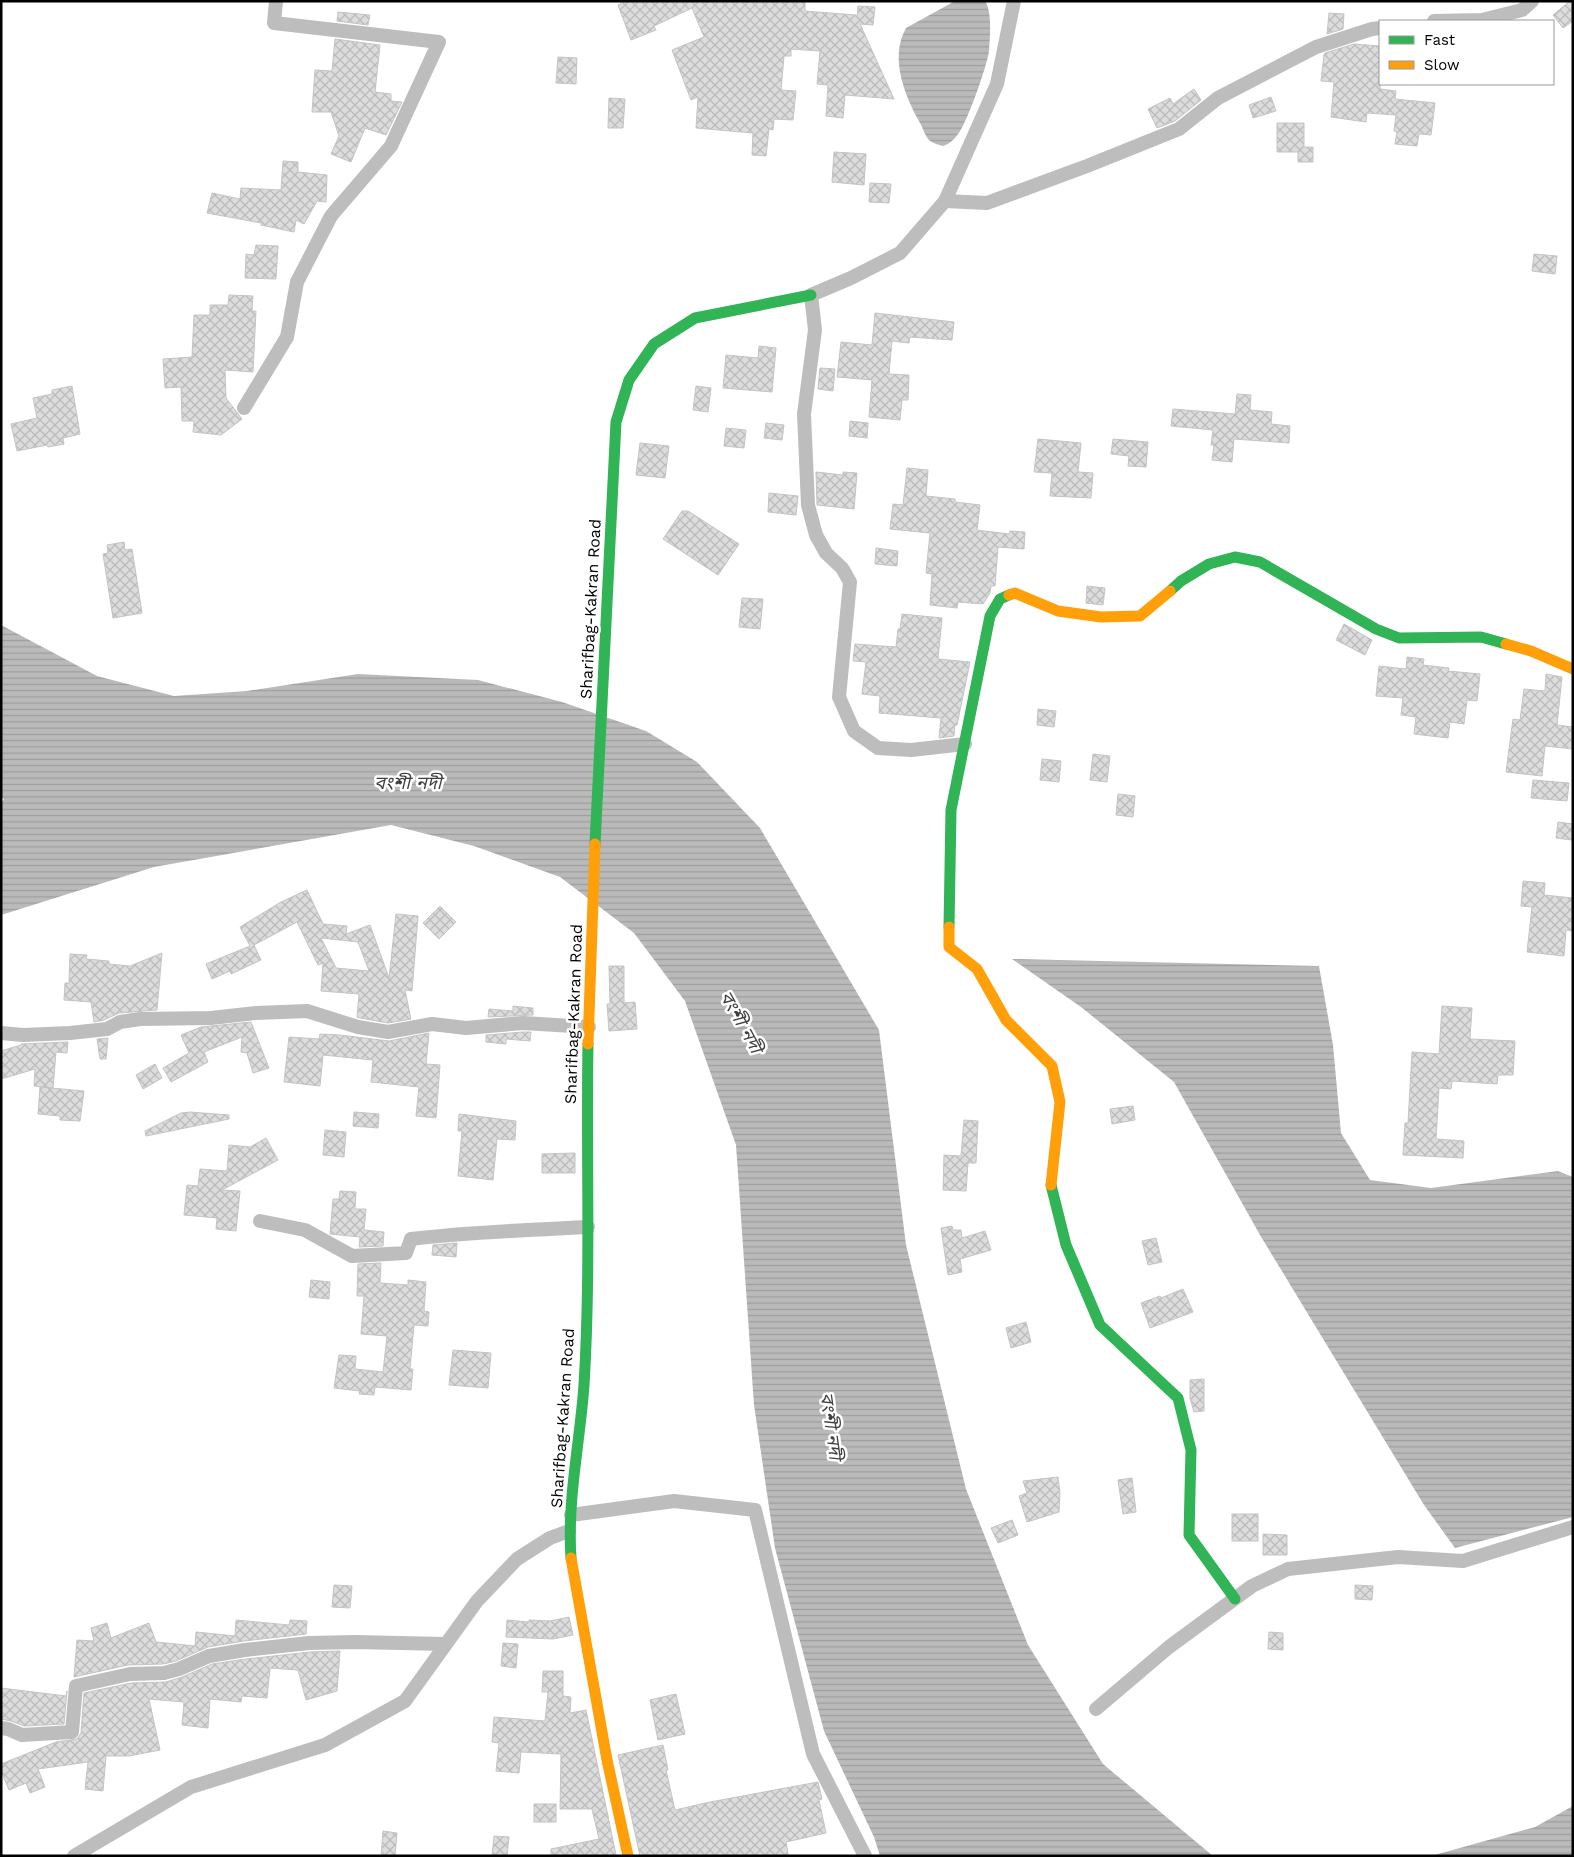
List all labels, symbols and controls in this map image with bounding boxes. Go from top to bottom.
legend [1379,20,1554,85]
text: Fast [1424,31,1456,49]
text: Slow [1424,56,1460,74]
street label: Sharifbag-Kakran Road [576,519,605,700]
water label: বংশী নদী [374,772,445,793]
street label: Sharifbag-Kakran Road [561,924,586,1104]
water label: বংশী নদী [716,987,768,1059]
street label: Sharifbag-Kakran Road [547,1327,578,1509]
water label: বংশী নদী [816,1391,847,1464]

